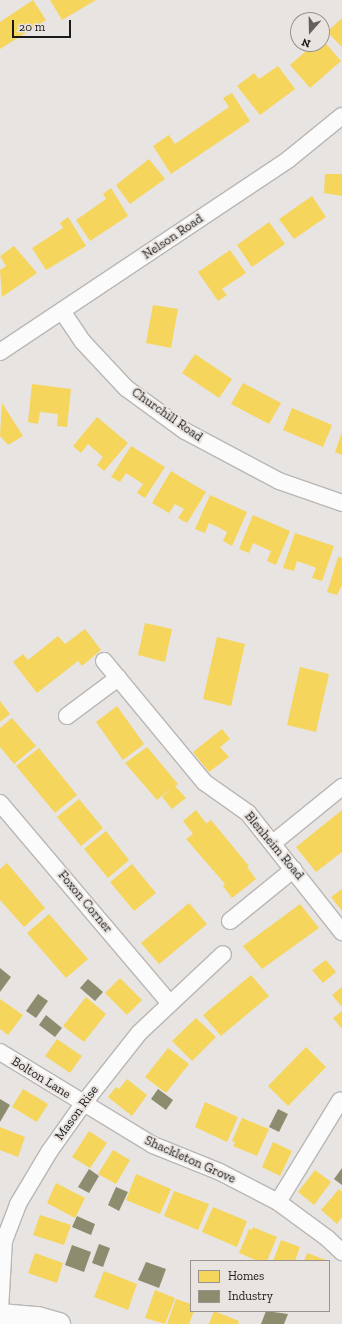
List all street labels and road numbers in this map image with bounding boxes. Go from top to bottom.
street label: Nelson Road [140,211,206,263]
street label: Churchill Road [128,385,206,445]
street label: Blenheim Road [241,809,307,883]
street label: Foxon Corner [54,868,116,936]
street label: Bolton Lane [9,1054,73,1102]
street label: Mason Rise [52,1083,102,1143]
street label: Shackleton Grove [142,1133,238,1187]

